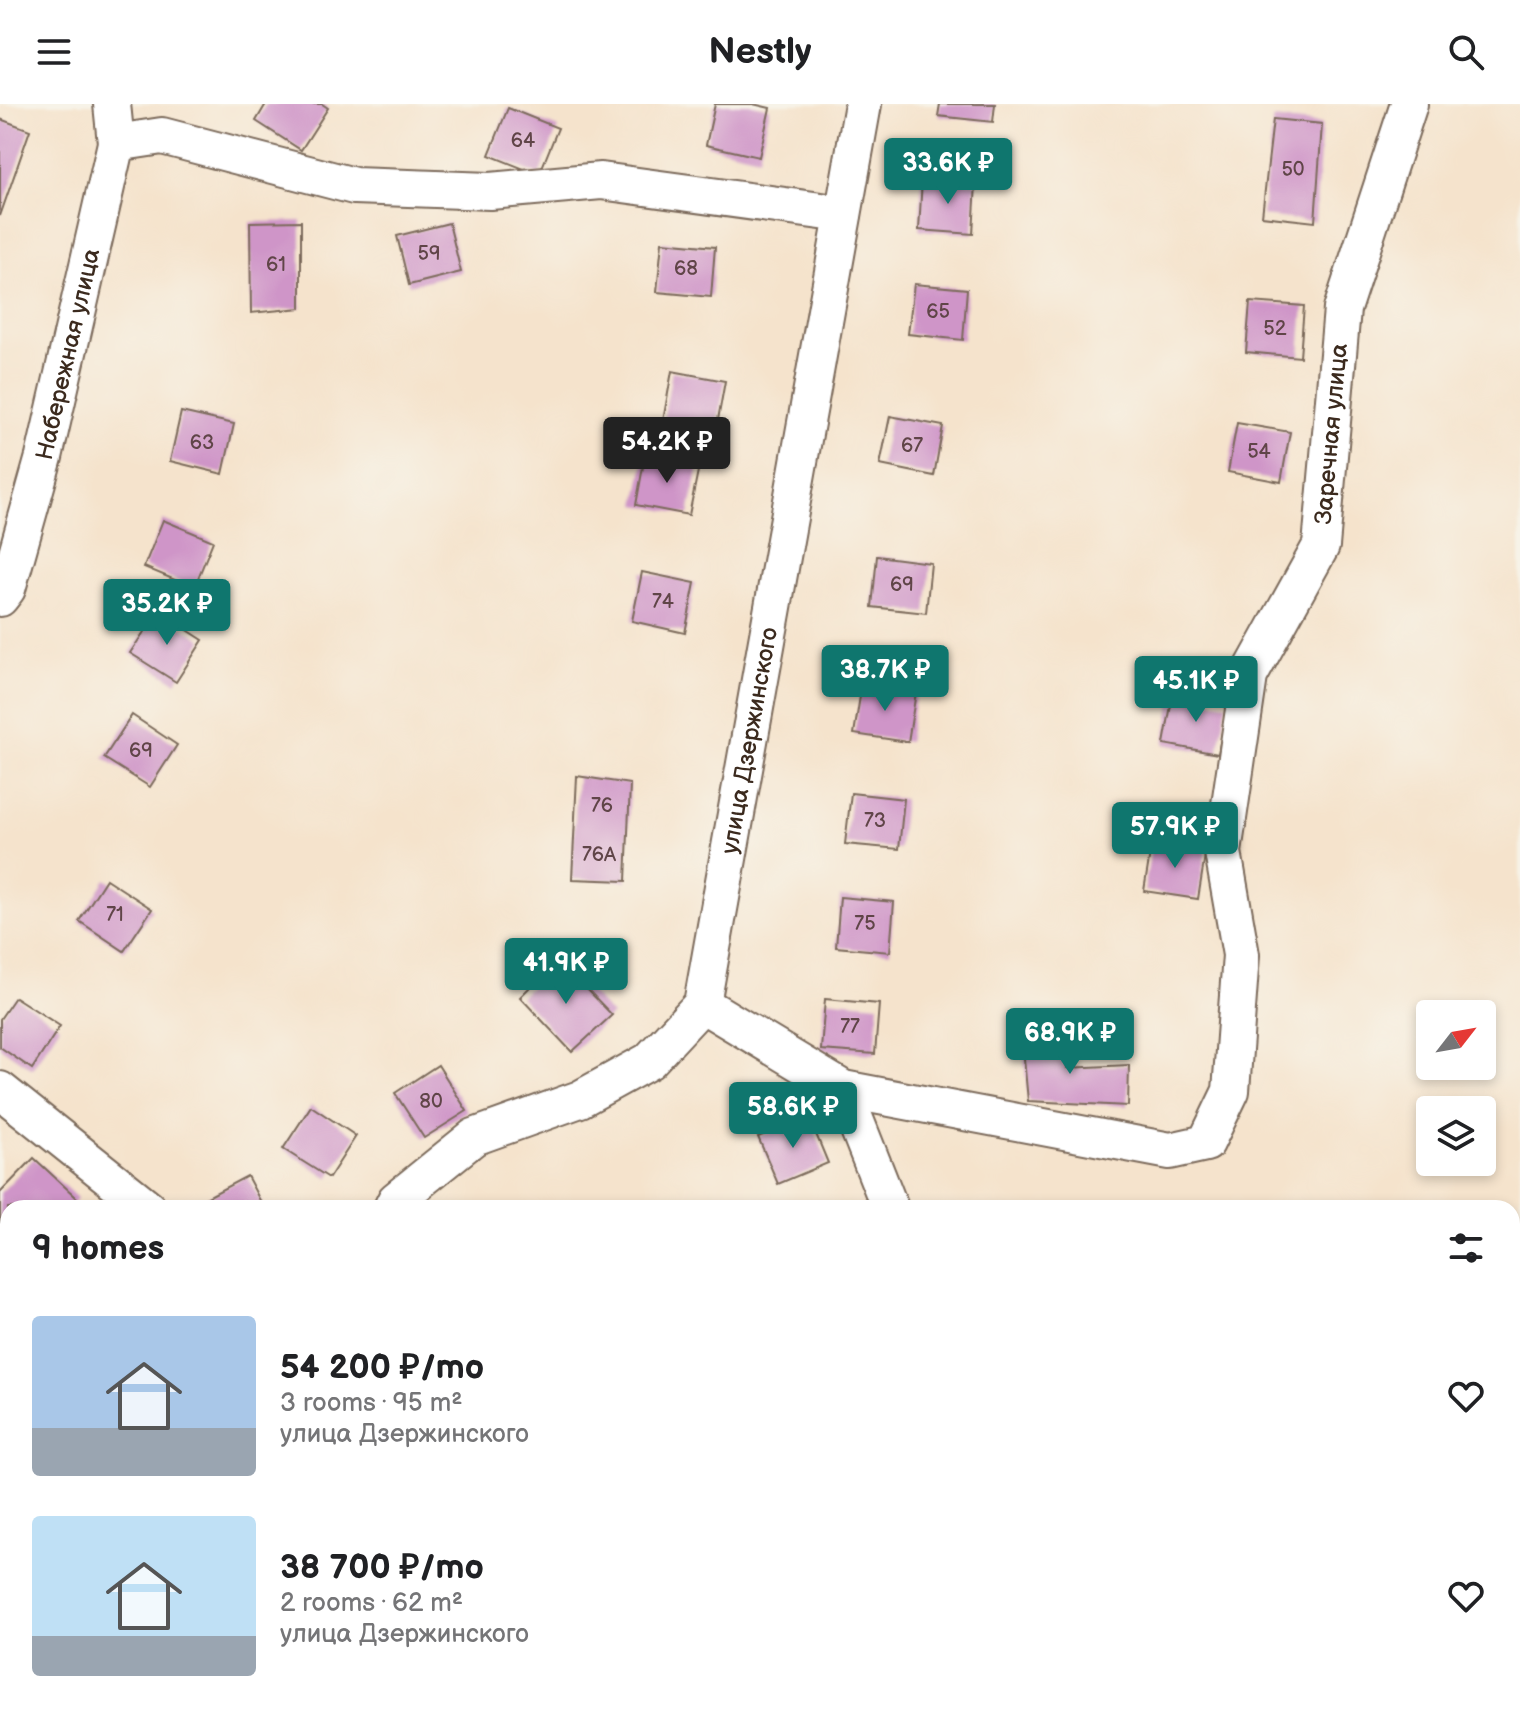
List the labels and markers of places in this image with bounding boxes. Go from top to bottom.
pin: 33.6K ₽ [874,138,1022,206]
pin: 54.2K ₽ [593,417,741,485]
pin: 35.2K ₽ [93,579,241,647]
pin: 38.7K ₽ [811,645,959,713]
pin: 45.1K ₽ [1122,656,1270,724]
pin: 57.9K ₽ [1101,802,1249,870]
pin: 41.9K ₽ [492,938,640,1006]
pin: 68.9K ₽ [996,1008,1144,1076]
pin: 58.6K ₽ [719,1082,867,1150]

